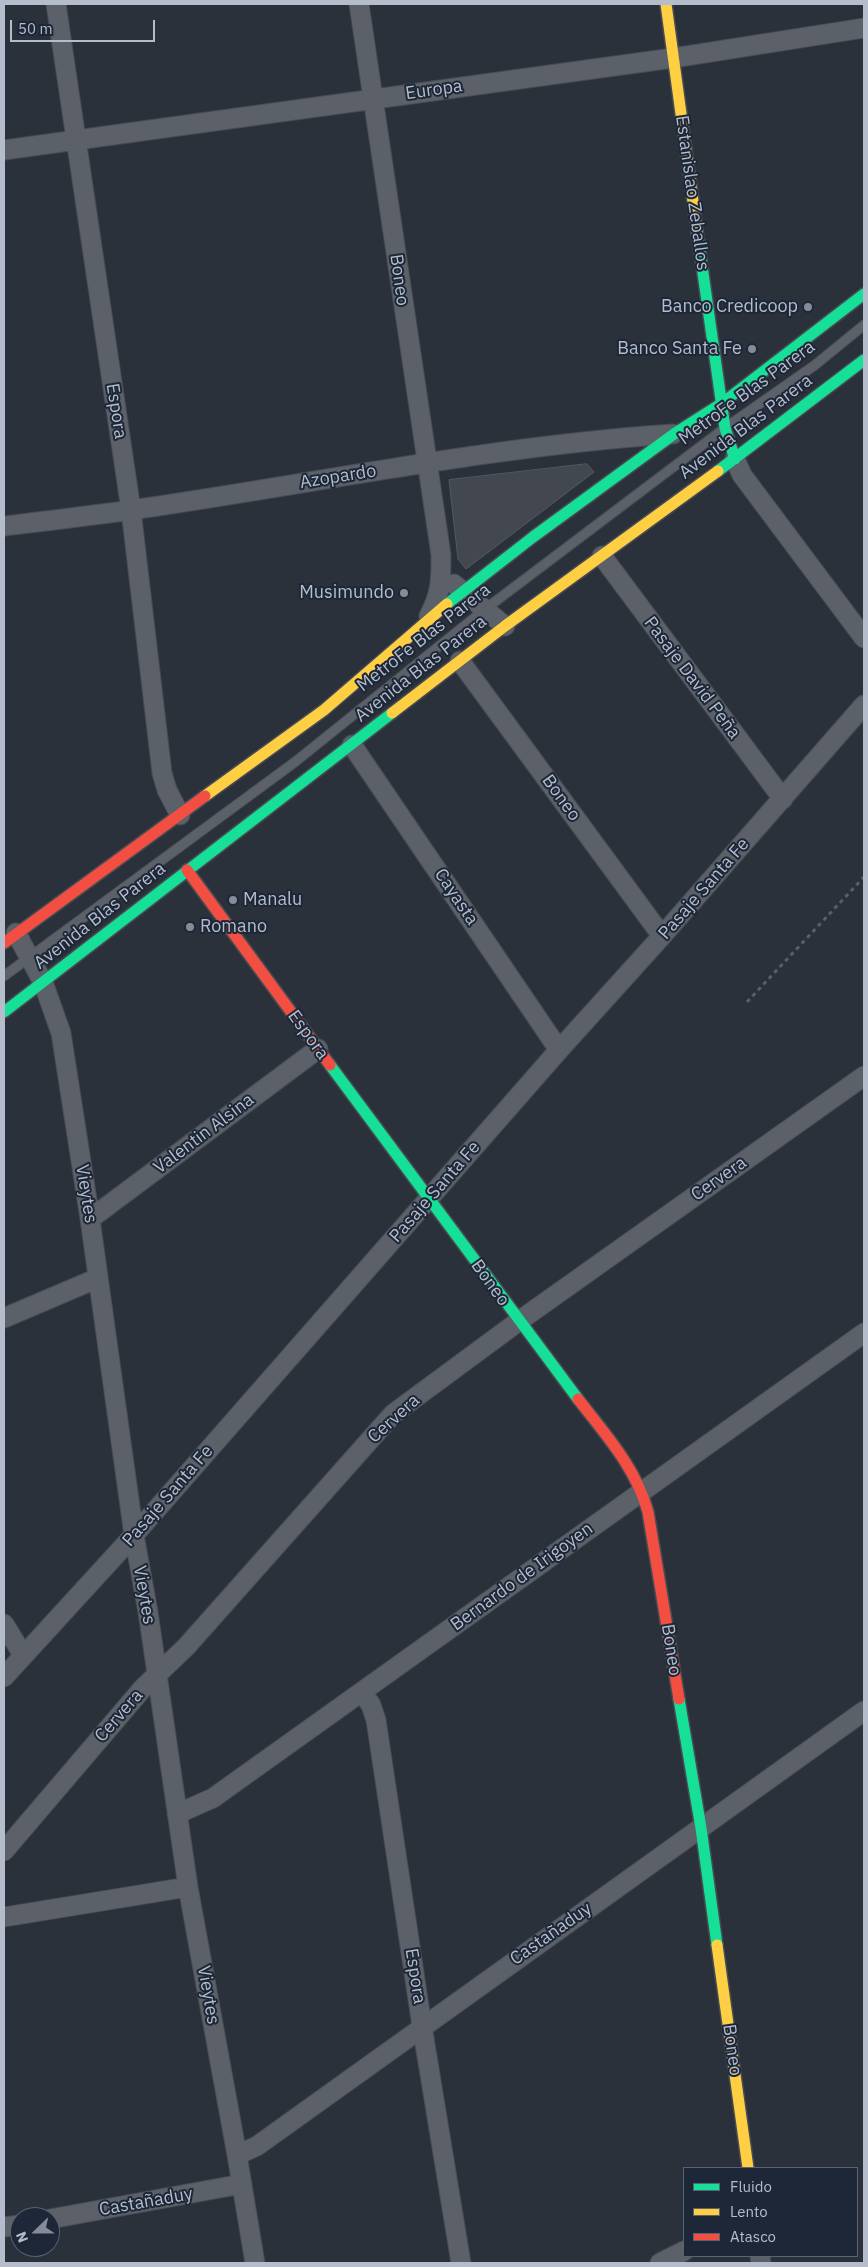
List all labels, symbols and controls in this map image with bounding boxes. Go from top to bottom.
scale bar [12,10,158,42]
text: 50 m [18,19,53,38]
street label: Europa [404,75,464,105]
street label: Estanislao Zeballos [670,114,714,272]
street label: Boneo [385,253,413,307]
place label: Banco Credicoop [661,296,798,318]
marker: Banco Credicoop [802,301,814,313]
street label: MetroFe Blas Parera [675,336,819,450]
place label: Banco Santa Fe [617,338,742,360]
marker: Banco Santa Fe [746,343,758,355]
street label: Avenida Blas Parera [675,370,817,484]
street label: Espora [101,382,131,440]
street label: Azopardo [298,460,378,494]
street label: MetroFe Blas Parera [353,579,495,697]
place label: Musimundo [299,582,394,604]
marker: Musimundo [398,587,410,599]
street label: Avenida Blas Parera [351,611,491,727]
street label: Pasaje David Peña [639,613,745,743]
street label: Boneo [537,771,585,825]
street label: Pasaje Santa Fe [654,834,754,944]
street label: Avenida Blas Parera [30,858,170,974]
street label: Cayasta [429,865,483,929]
place label: Manalu [243,889,302,911]
marker: Manalu [227,894,239,906]
place label: Romano [200,916,267,938]
marker: Romano [184,921,196,933]
street label: Espora [283,1006,333,1064]
street label: Valentin Alsina [150,1089,258,1179]
street label: Pasaje Santa Fe [385,1137,485,1247]
street label: Cervera [687,1152,751,1206]
street label: Vieytes [71,1163,101,1225]
street label: Boneo [466,1256,514,1310]
street label: Cervera [364,1390,424,1448]
street label: Pasaje Santa Fe [118,1441,218,1551]
street label: Bernardo de Irigoyen [447,1518,597,1636]
street label: Vieytes [128,1564,160,1626]
street label: Boneo [656,1623,686,1677]
street label: Cervera [90,1685,148,1747]
street label: Castañaduy [506,1898,596,1970]
street label: Espora [400,1947,430,2005]
street label: Vieytes [192,1964,224,2026]
street label: Boneo [718,2023,746,2077]
legend [683,2167,858,2257]
text: Fluido [730,2177,772,2196]
street label: Castañaduy [97,2183,195,2221]
text: Lento [730,2202,768,2221]
north arrow [10,2207,60,2257]
text: Atasco [730,2227,776,2246]
text: N [12,2229,32,2245]

